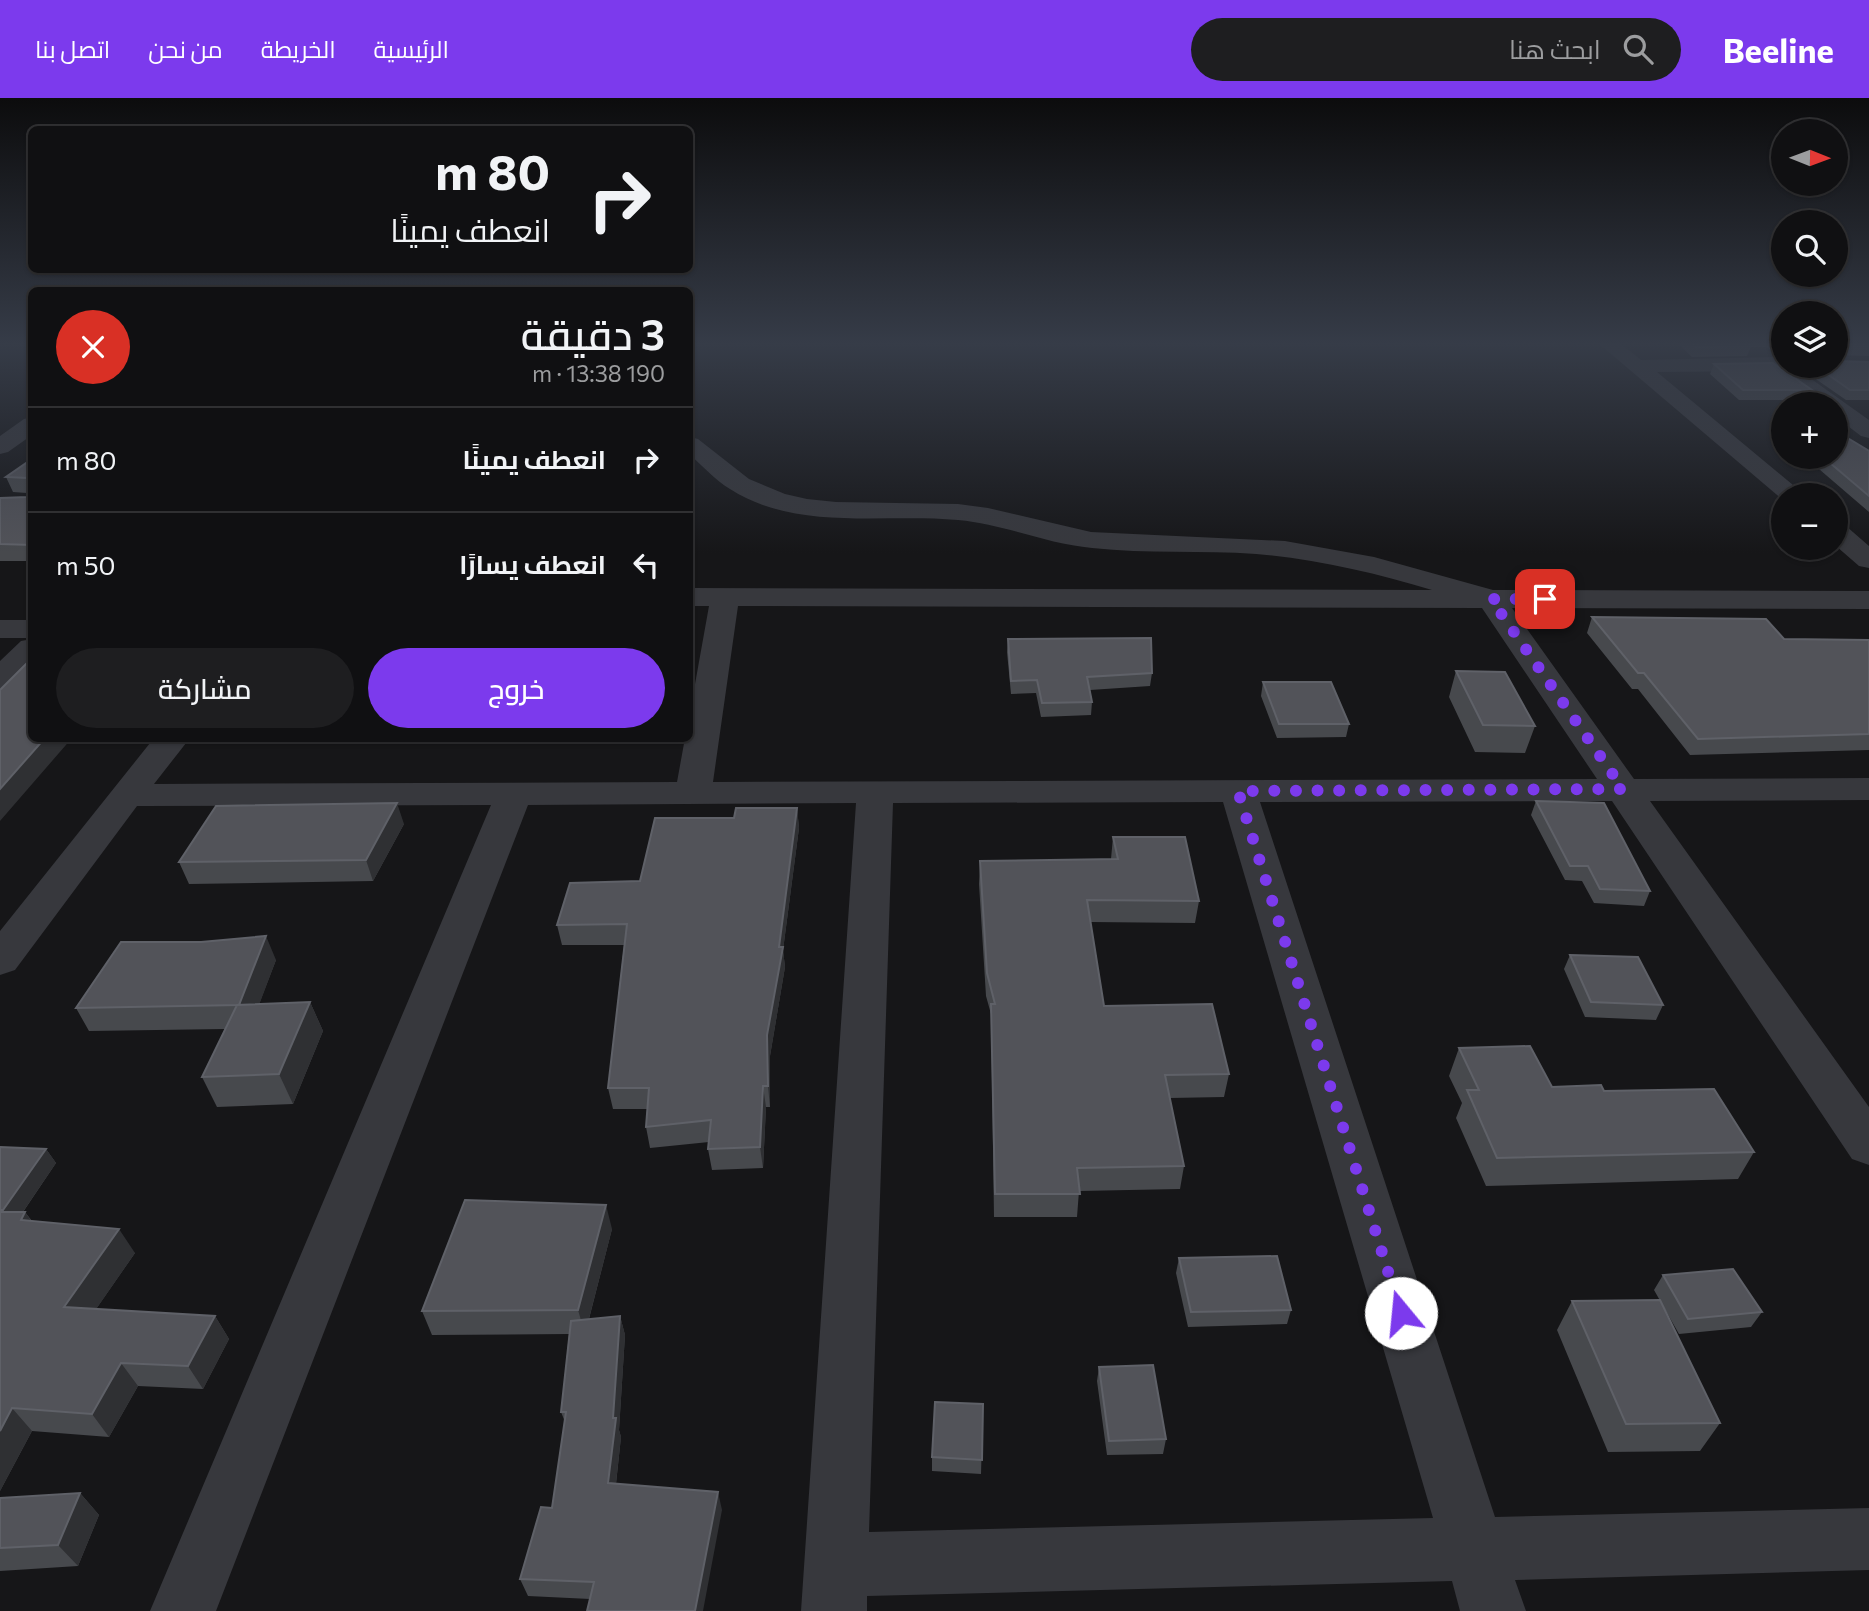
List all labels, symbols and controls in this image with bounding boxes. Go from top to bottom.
search box [1191,18,1681,81]
text: Beeline [1723,29,1834,70]
icon: search [1619,30,1657,68]
text: ابحث هنا [1509,33,1601,64]
text: اتصل بنا [35,34,110,63]
text: من نحن [148,34,223,63]
text: الخريطة [261,34,336,63]
text: الرئيسية [374,34,449,63]
north arrow [1771,119,1848,196]
map controls [1771,119,1848,560]
text: 80 m [435,140,550,200]
icon: right [574,154,665,245]
text: انعطف يمينًا [390,209,550,249]
button: search [1771,210,1848,287]
button: layers [1771,301,1848,378]
text: 3 دقيقة [521,307,665,359]
button: close [56,310,130,384]
text: 190 m · 13:38 [532,359,665,387]
button: + [1771,392,1848,469]
icon: right [627,441,665,479]
text: انعطف يمينًا [462,443,606,474]
text: 80 m [56,444,116,475]
button: − [1771,483,1848,560]
icon: left [627,546,665,584]
text: انعطف يسارًا [459,548,606,579]
text: 50 m [56,549,116,580]
pin [1515,569,1575,629]
icon: arrive [1526,580,1564,618]
button: مشاركة [56,648,354,728]
button: خروج [368,648,665,728]
position arrow [1364,1276,1438,1350]

